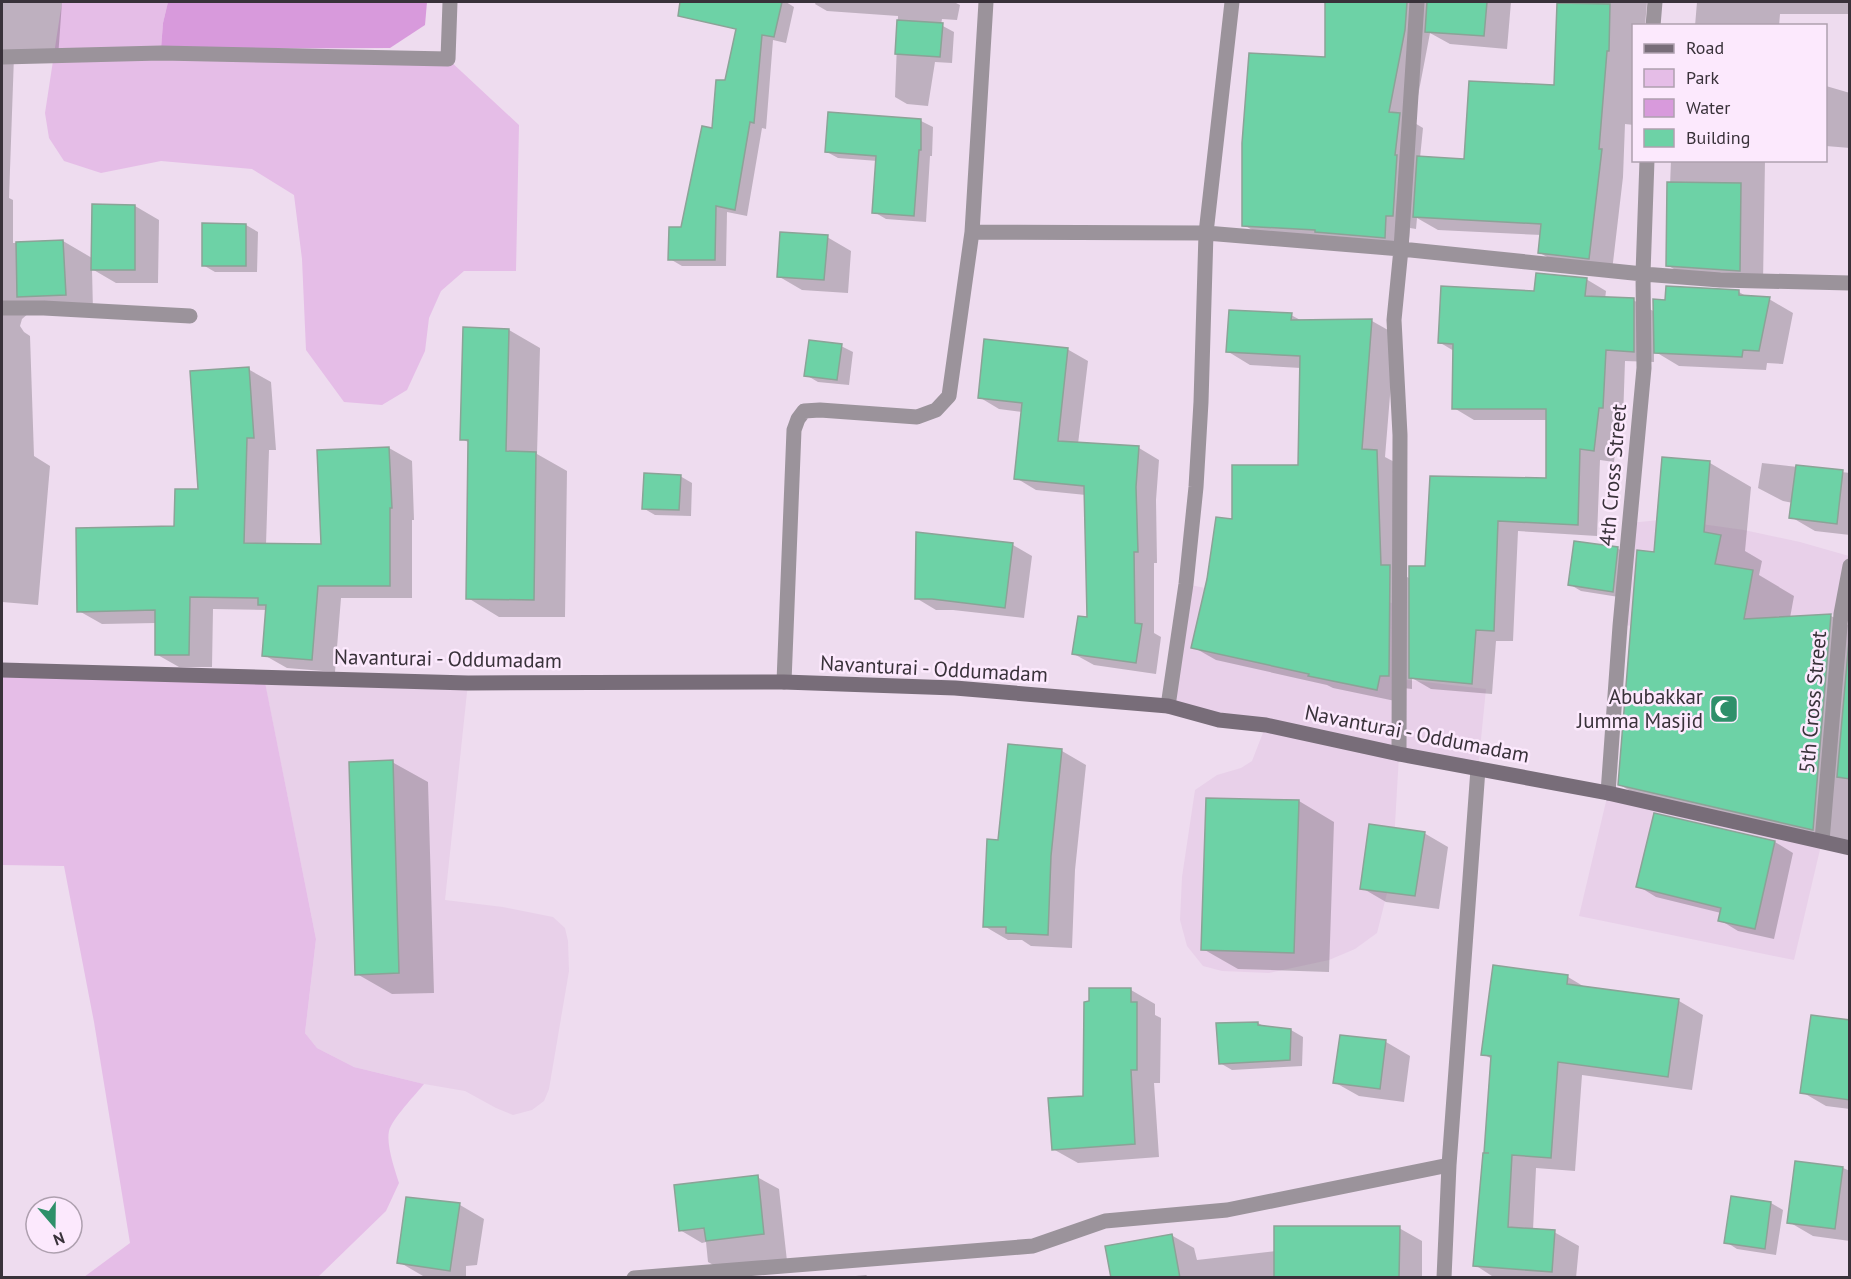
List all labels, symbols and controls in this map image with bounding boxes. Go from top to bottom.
legend [1632,24,1827,162]
text: Road [1686,36,1724,59]
text: Park [1686,66,1719,89]
text: Water [1686,96,1730,119]
text: Building [1686,126,1750,149]
street label: 4th Cross Street [1593,403,1632,547]
street label: 5th Cross Street [1793,630,1832,774]
street label: Navanturai - Oddumadam [334,643,562,674]
street label: Navanturai - Oddumadam [819,649,1049,688]
place label: Abubakkar Jumma Masjid [1576,683,1703,734]
mosque icon: Abubakkar Jumma Masjid [1708,693,1740,725]
street label: Navanturai - Oddumadam [1303,698,1532,769]
north arrow [24,1195,84,1255]
text: N [51,1228,67,1250]

